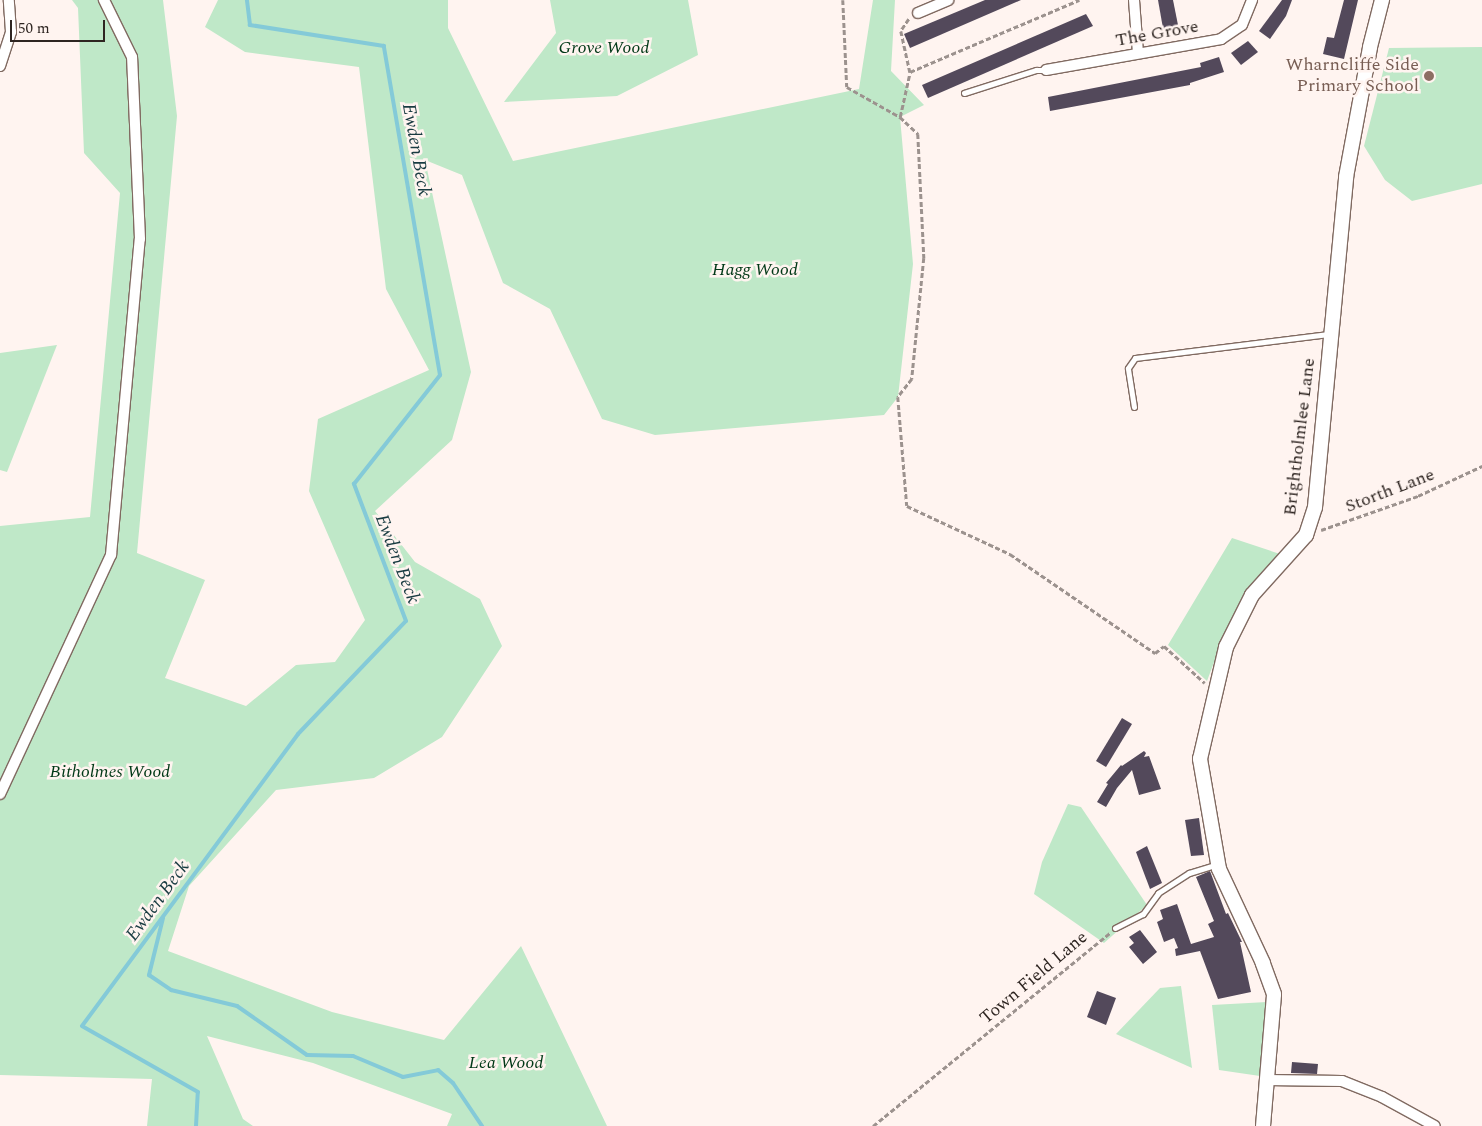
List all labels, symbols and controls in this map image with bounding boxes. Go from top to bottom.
scale bar [12,10,108,42]
street label: The Grove [1114,16,1200,52]
text: 50 m [18,17,50,40]
park label: Grove Wood [558,37,650,59]
place label: Wharncliffe Side Primary School [1285,55,1419,98]
marker: Wharncliffe Side Primary School [1423,70,1435,82]
water label: Ewden Beck [397,102,435,198]
park label: Hagg Wood [712,259,798,281]
street label: Brightholmlee Lane [1280,357,1320,517]
street label: Storth Lane [1342,464,1438,518]
water label: Ewden Beck [369,511,425,607]
park label: Bitholmes Wood [50,761,170,783]
water label: Ewden Beck [121,856,195,946]
street label: Town Field Lane [976,927,1092,1029]
park label: Lea Wood [468,1052,544,1074]

